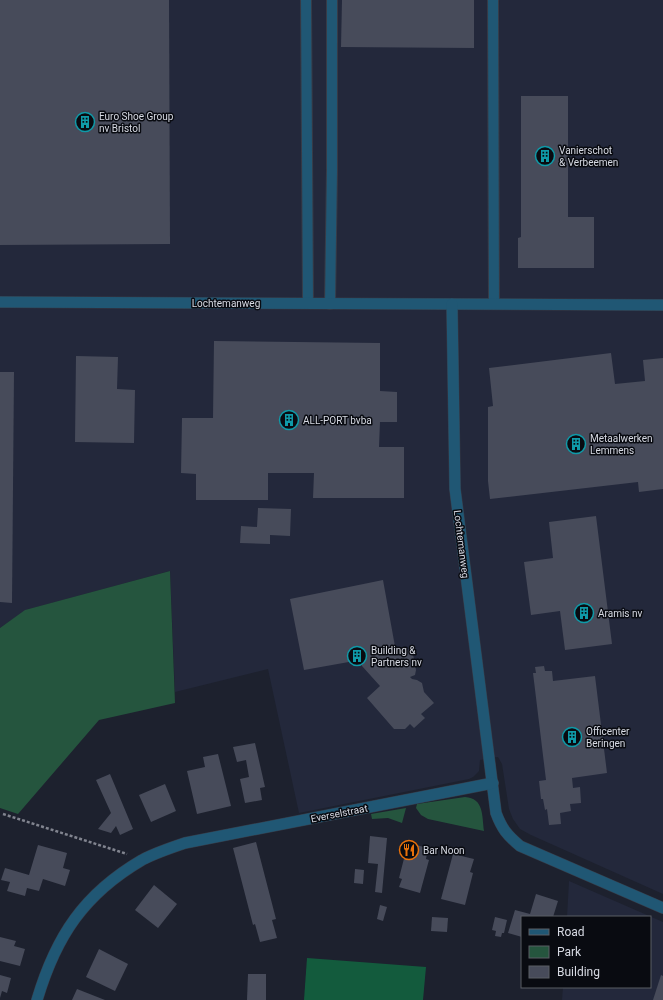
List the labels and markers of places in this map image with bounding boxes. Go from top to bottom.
building icon: Euro Shoe Group nv Bristol [74,111,96,133]
place label: Euro Shoe Group nv Bristol [99,111,174,134]
building icon: Vanierschot & Verbeemen [534,145,556,167]
place label: Vanierschot & Verbeemen [559,145,618,168]
building icon: ALL-PORT bvba [278,409,300,431]
place label: ALL-PORT bvba [303,415,372,426]
building icon: Metaalwerken Lemmens [565,433,587,455]
place label: Metaalwerken Lemmens [590,433,653,456]
building icon: Aramis nv [573,602,595,624]
place label: Aramis nv [598,608,643,619]
building icon: Building & Partners nv [346,645,368,667]
place label: Building & Partners nv [371,645,422,668]
building icon: Officenter Beringen [561,726,583,748]
place label: Officenter Beringen [586,726,630,749]
restaurant icon: Bar Noon [398,839,420,861]
place label: Bar Noon [423,845,465,856]

